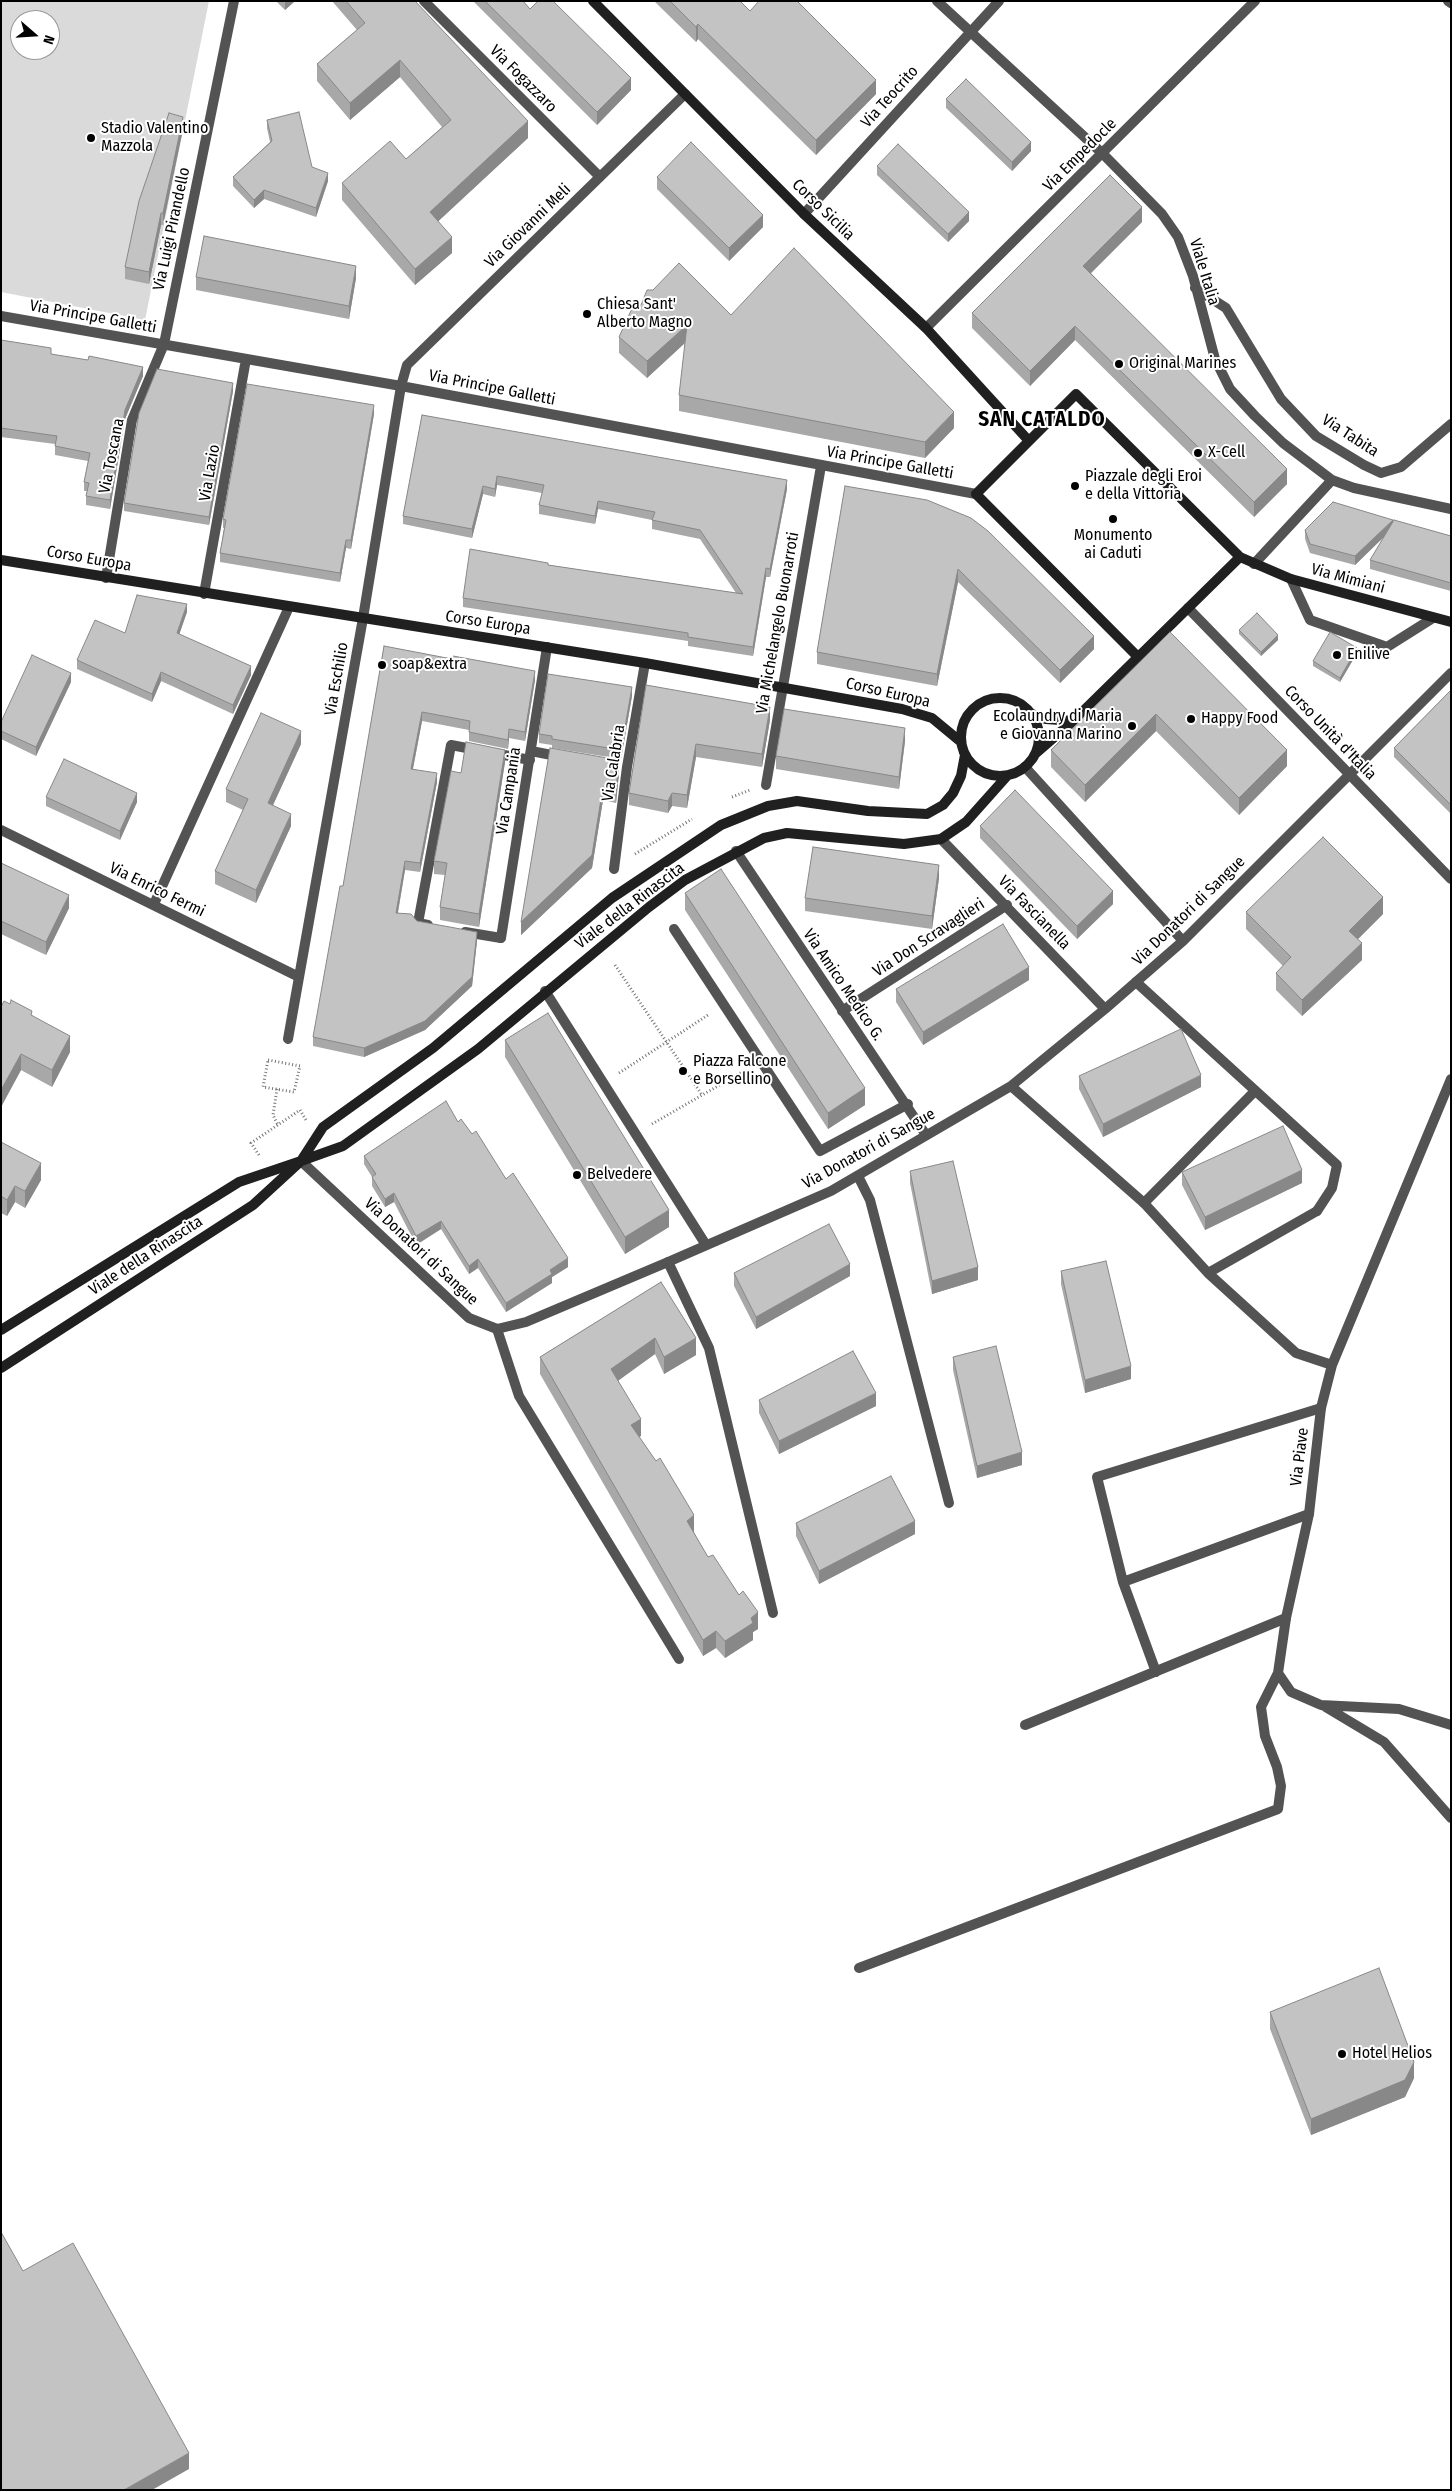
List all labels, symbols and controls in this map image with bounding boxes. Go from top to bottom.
north arrow [10,10,60,60]
text: N [39,33,58,46]
street label: Via Fogazzaro [485,41,561,117]
street label: Via Teocrito [857,62,923,132]
street label: Via Empedocle [1039,114,1121,196]
place label: Stadio Valentino Mazzola [101,119,208,157]
marker: Stadio Valentino Mazzola [85,132,97,144]
street label: Via Luigi Pirandello [150,166,194,292]
street label: Corso Sicilia [788,175,858,245]
street label: Via Giovanni Meli [481,180,575,272]
street label: Viale Italia [1185,236,1223,308]
place label: Chiesa Sant' Alberto Magno [597,295,692,333]
street label: Via Principe Galletti [28,296,158,338]
marker: Chiesa Sant' Alberto Magno [581,308,593,320]
place label: Original Marines [1129,354,1236,374]
marker: Original Marines [1113,358,1125,370]
street label: Via Principe Galletti [427,366,557,410]
district label: SAN CATALDO [977,407,1107,433]
street label: Via Tabita [1318,411,1382,461]
street label: Via Toscana [95,417,129,495]
street label: Via Principe Galletti [825,442,955,484]
street label: Via Lazio [196,443,224,503]
place label: X-Cell [1208,443,1245,463]
marker: X-Cell [1192,447,1204,459]
place label: Piazzale degli Eroi e della Vittoria [1085,467,1202,505]
marker: Piazzale degli Eroi e della Vittoria [1069,480,1081,492]
marker: Monumento ai Caduti [1107,513,1119,525]
place label: Monumento ai Caduti [1074,526,1152,564]
street label: Via Michelangelo Buonarroti [753,530,803,716]
street label: Corso Europa [45,542,133,576]
street label: Via Mimiani [1309,560,1387,598]
street label: Corso Europa [444,607,532,639]
street label: Via Eschilio [321,641,353,717]
place label: Enilive [1347,645,1390,665]
marker: Enilive [1331,649,1343,661]
place label: soap&extra [392,655,467,675]
marker: soap&extra [376,659,388,671]
street label: Corso Europa [844,674,932,712]
street label: Corso Unità d'Italia [1280,682,1380,784]
place label: Ecolaundry di Maria e Giovanna Marino [993,707,1122,745]
place label: Happy Food [1201,709,1278,729]
marker: Happy Food [1185,713,1197,725]
marker: Ecolaundry di Maria e Giovanna Marino [1126,720,1138,732]
street label: Via Calabria [598,723,630,803]
street label: Via Campania [493,746,525,836]
street label: Via Donatori di Sangue [1129,852,1249,970]
street label: Via Enrico Fermi [106,859,208,921]
street label: Viale della Rinascita [572,859,688,953]
street label: Via Fascianella [994,872,1074,954]
street label: Via Don Scravaglieri [870,895,988,981]
street label: Via Amico Medico G. [799,926,887,1044]
place label: Piazza Falcone e Borsellino [693,1052,786,1090]
marker: Piazza Falcone e Borsellino [677,1065,689,1077]
street label: Via Donatori di Sangue [799,1105,939,1193]
place label: Belvedere [587,1165,652,1185]
marker: Belvedere [571,1169,583,1181]
street label: Via Donatori di Sangue [360,1194,482,1310]
street label: Viale della Rinascita [86,1212,206,1300]
street label: Via Piave [1287,1427,1313,1487]
place label: Hotel Helios [1352,2044,1432,2064]
marker: Hotel Helios [1336,2048,1348,2060]

